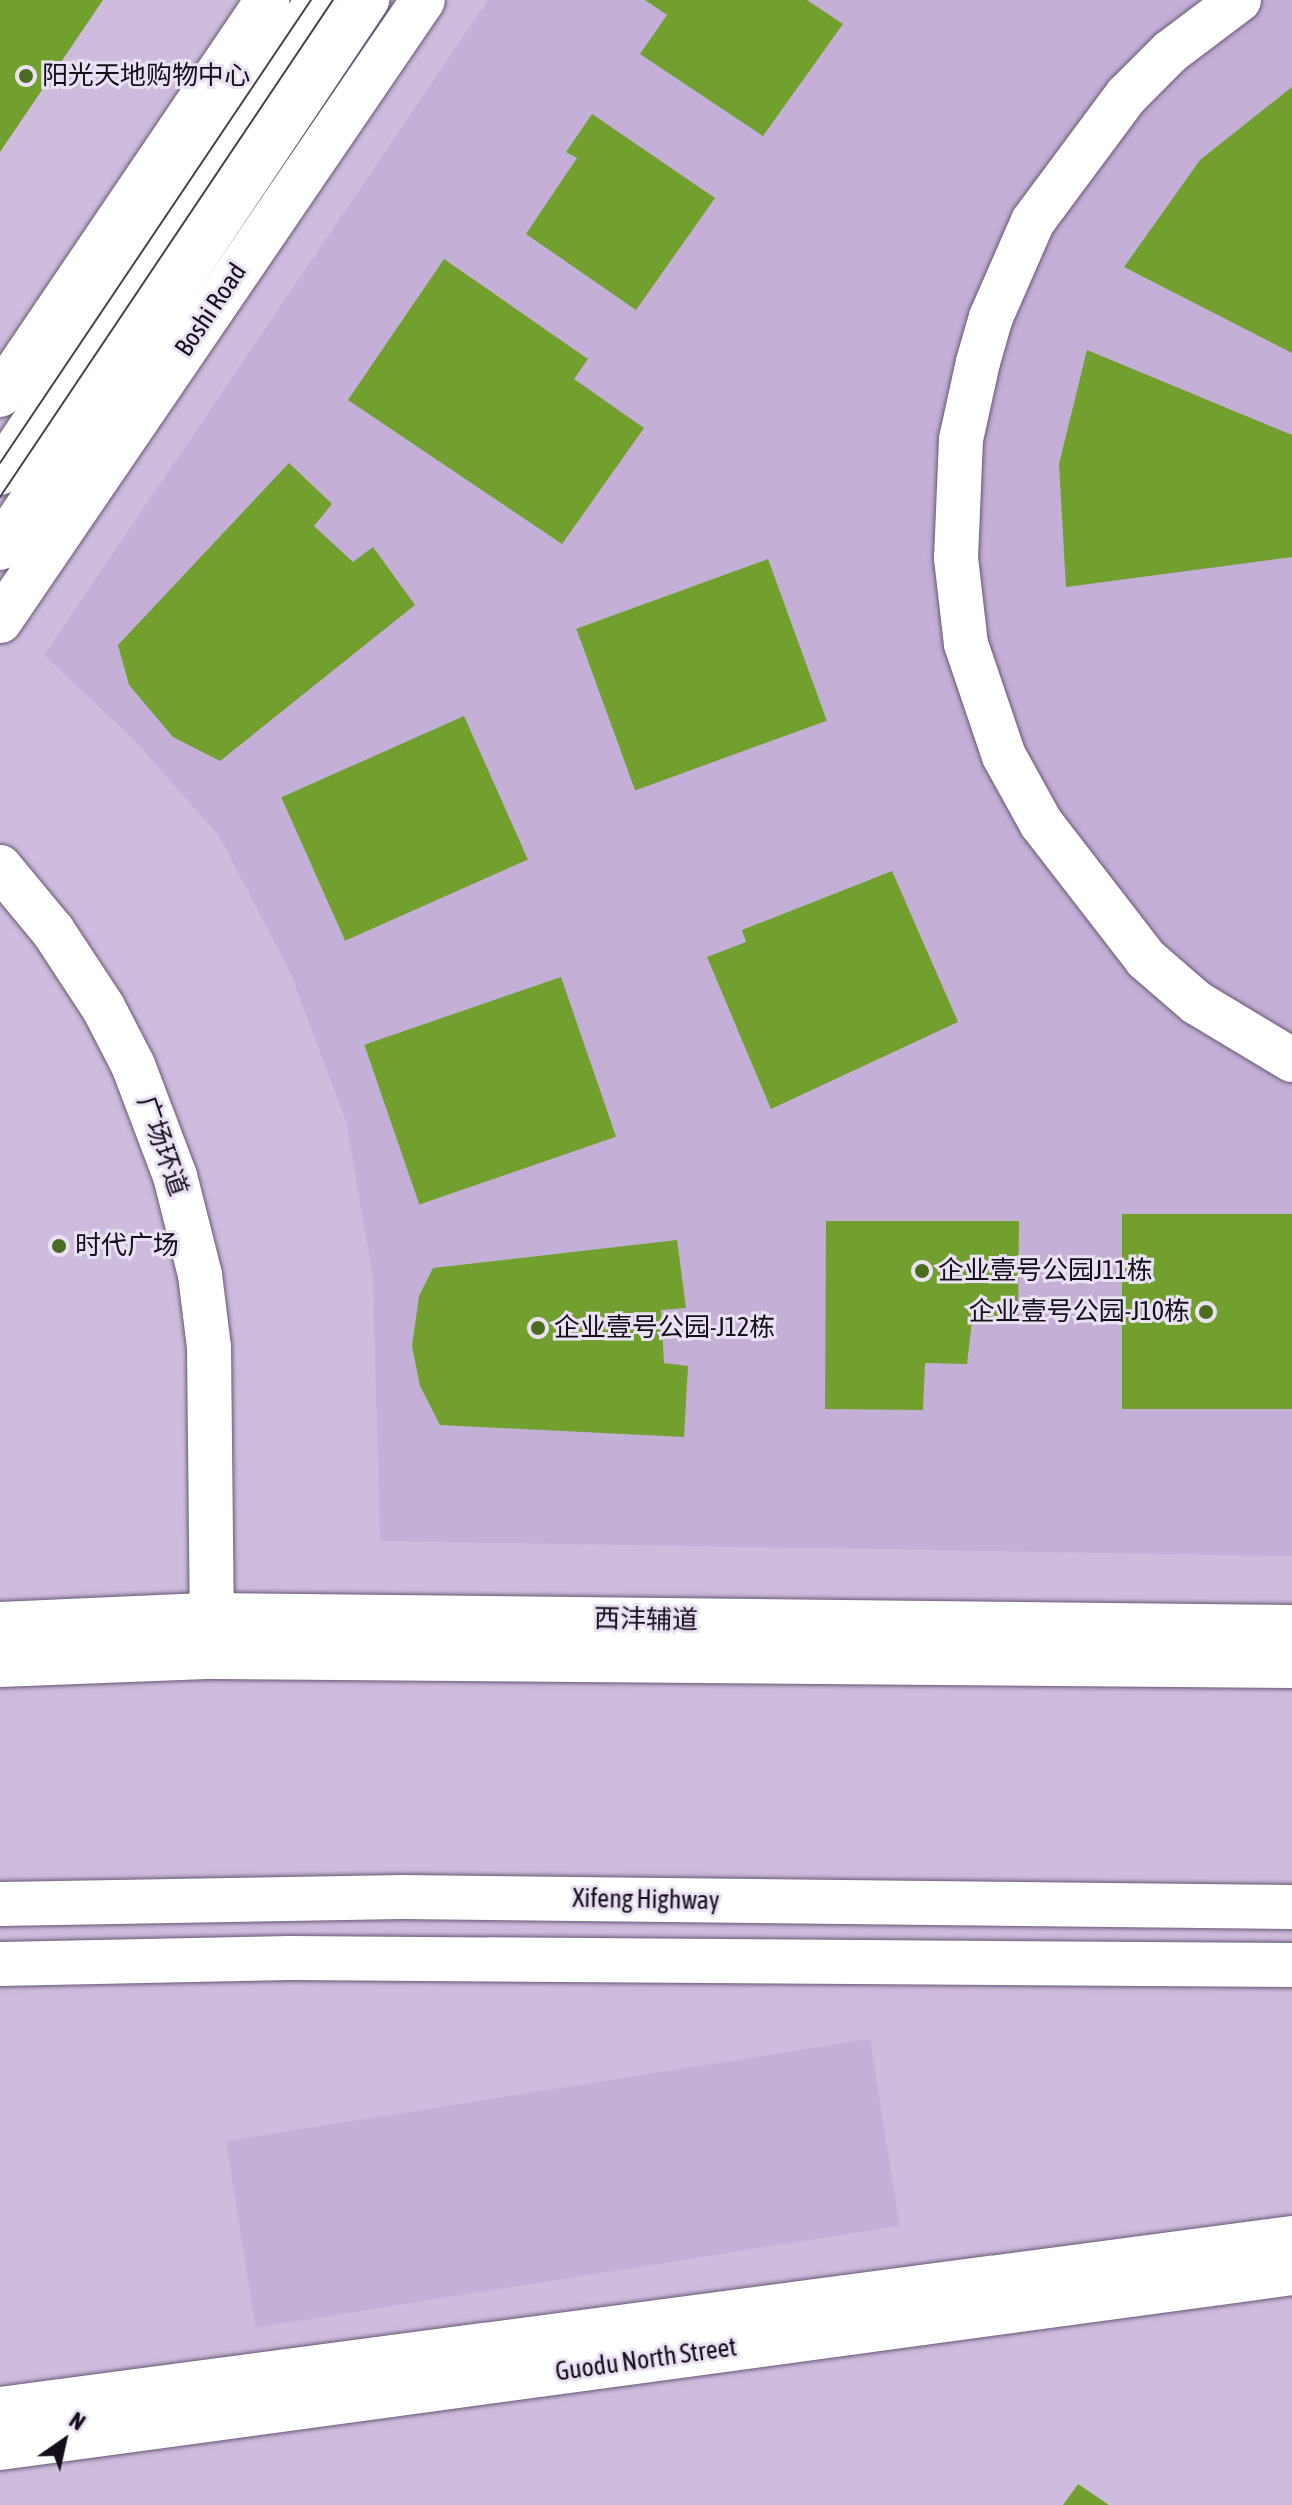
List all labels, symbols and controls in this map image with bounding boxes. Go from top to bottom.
place label: 阳光天地购物中心 [42,60,250,92]
marker: 阳光天地购物中心 [17,67,35,85]
street label: Boshi Road [169,258,253,362]
street label: 广场环道 [130,1092,194,1200]
place label: 时代广场 [75,1230,179,1262]
marker: 时代广场 [50,1237,68,1255]
place label: 企业壹号公园J11栋 [938,1255,1153,1287]
marker: 企业壹号公园J11栋 [913,1262,931,1280]
place label: 企业壹号公园-J10栋 [969,1296,1190,1328]
marker: 企业壹号公园-J10栋 [1197,1303,1215,1321]
place label: 企业壹号公园-J12栋 [554,1312,775,1344]
marker: 企业壹号公园-J12栋 [529,1319,547,1337]
street label: 西沣辅道 [594,1603,698,1637]
street label: Xifeng Highway [572,1883,720,1917]
street label: Guodu North Street [553,2332,739,2388]
north arrow [24,2401,104,2481]
text: N [65,2407,90,2436]

